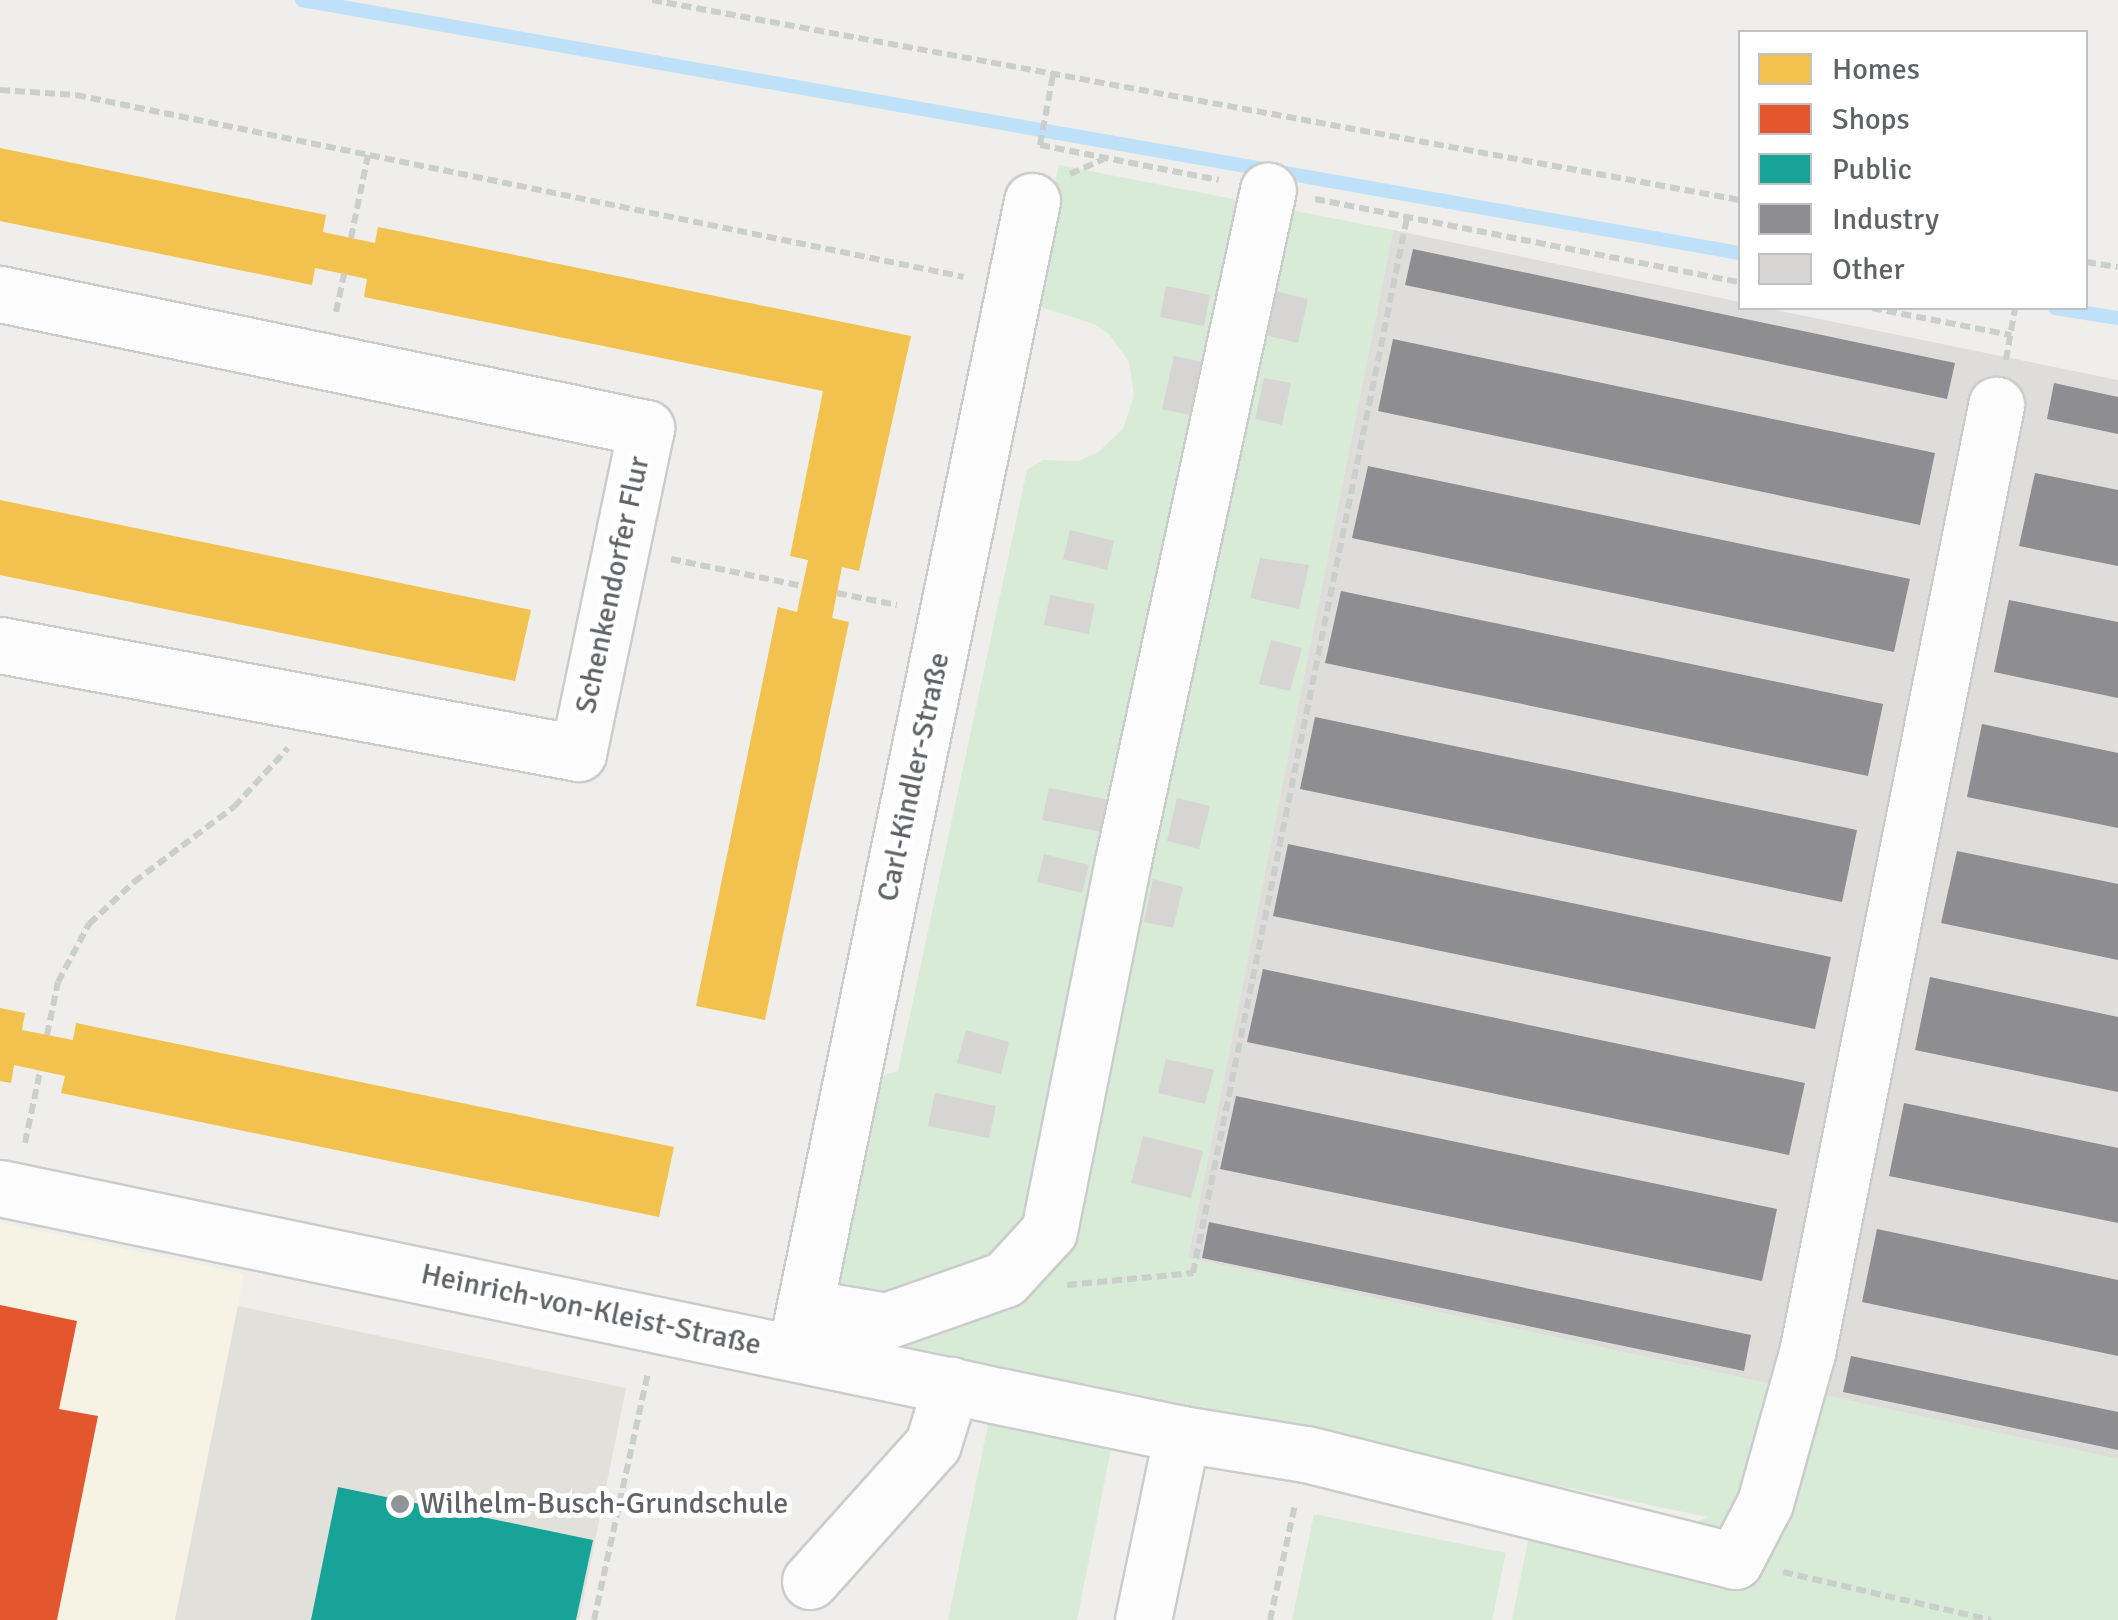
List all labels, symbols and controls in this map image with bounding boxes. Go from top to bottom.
legend [1738,30,2088,310]
text: Homes [1832,51,1920,88]
text: Shops [1832,101,1910,138]
text: Public [1832,151,1912,188]
text: Industry [1832,201,1939,238]
text: Other [1832,251,1905,288]
street label: Schenkendorfer Flur [568,453,658,717]
street label: Carl-Kindler-Straße [870,649,958,905]
street label: Heinrich-von-Kleist-Straße [418,1256,764,1364]
place label: Wilhelm-Busch-Grundschule [420,1486,788,1522]
marker: Wilhelm-Busch-Grundschule [389,1493,411,1515]

